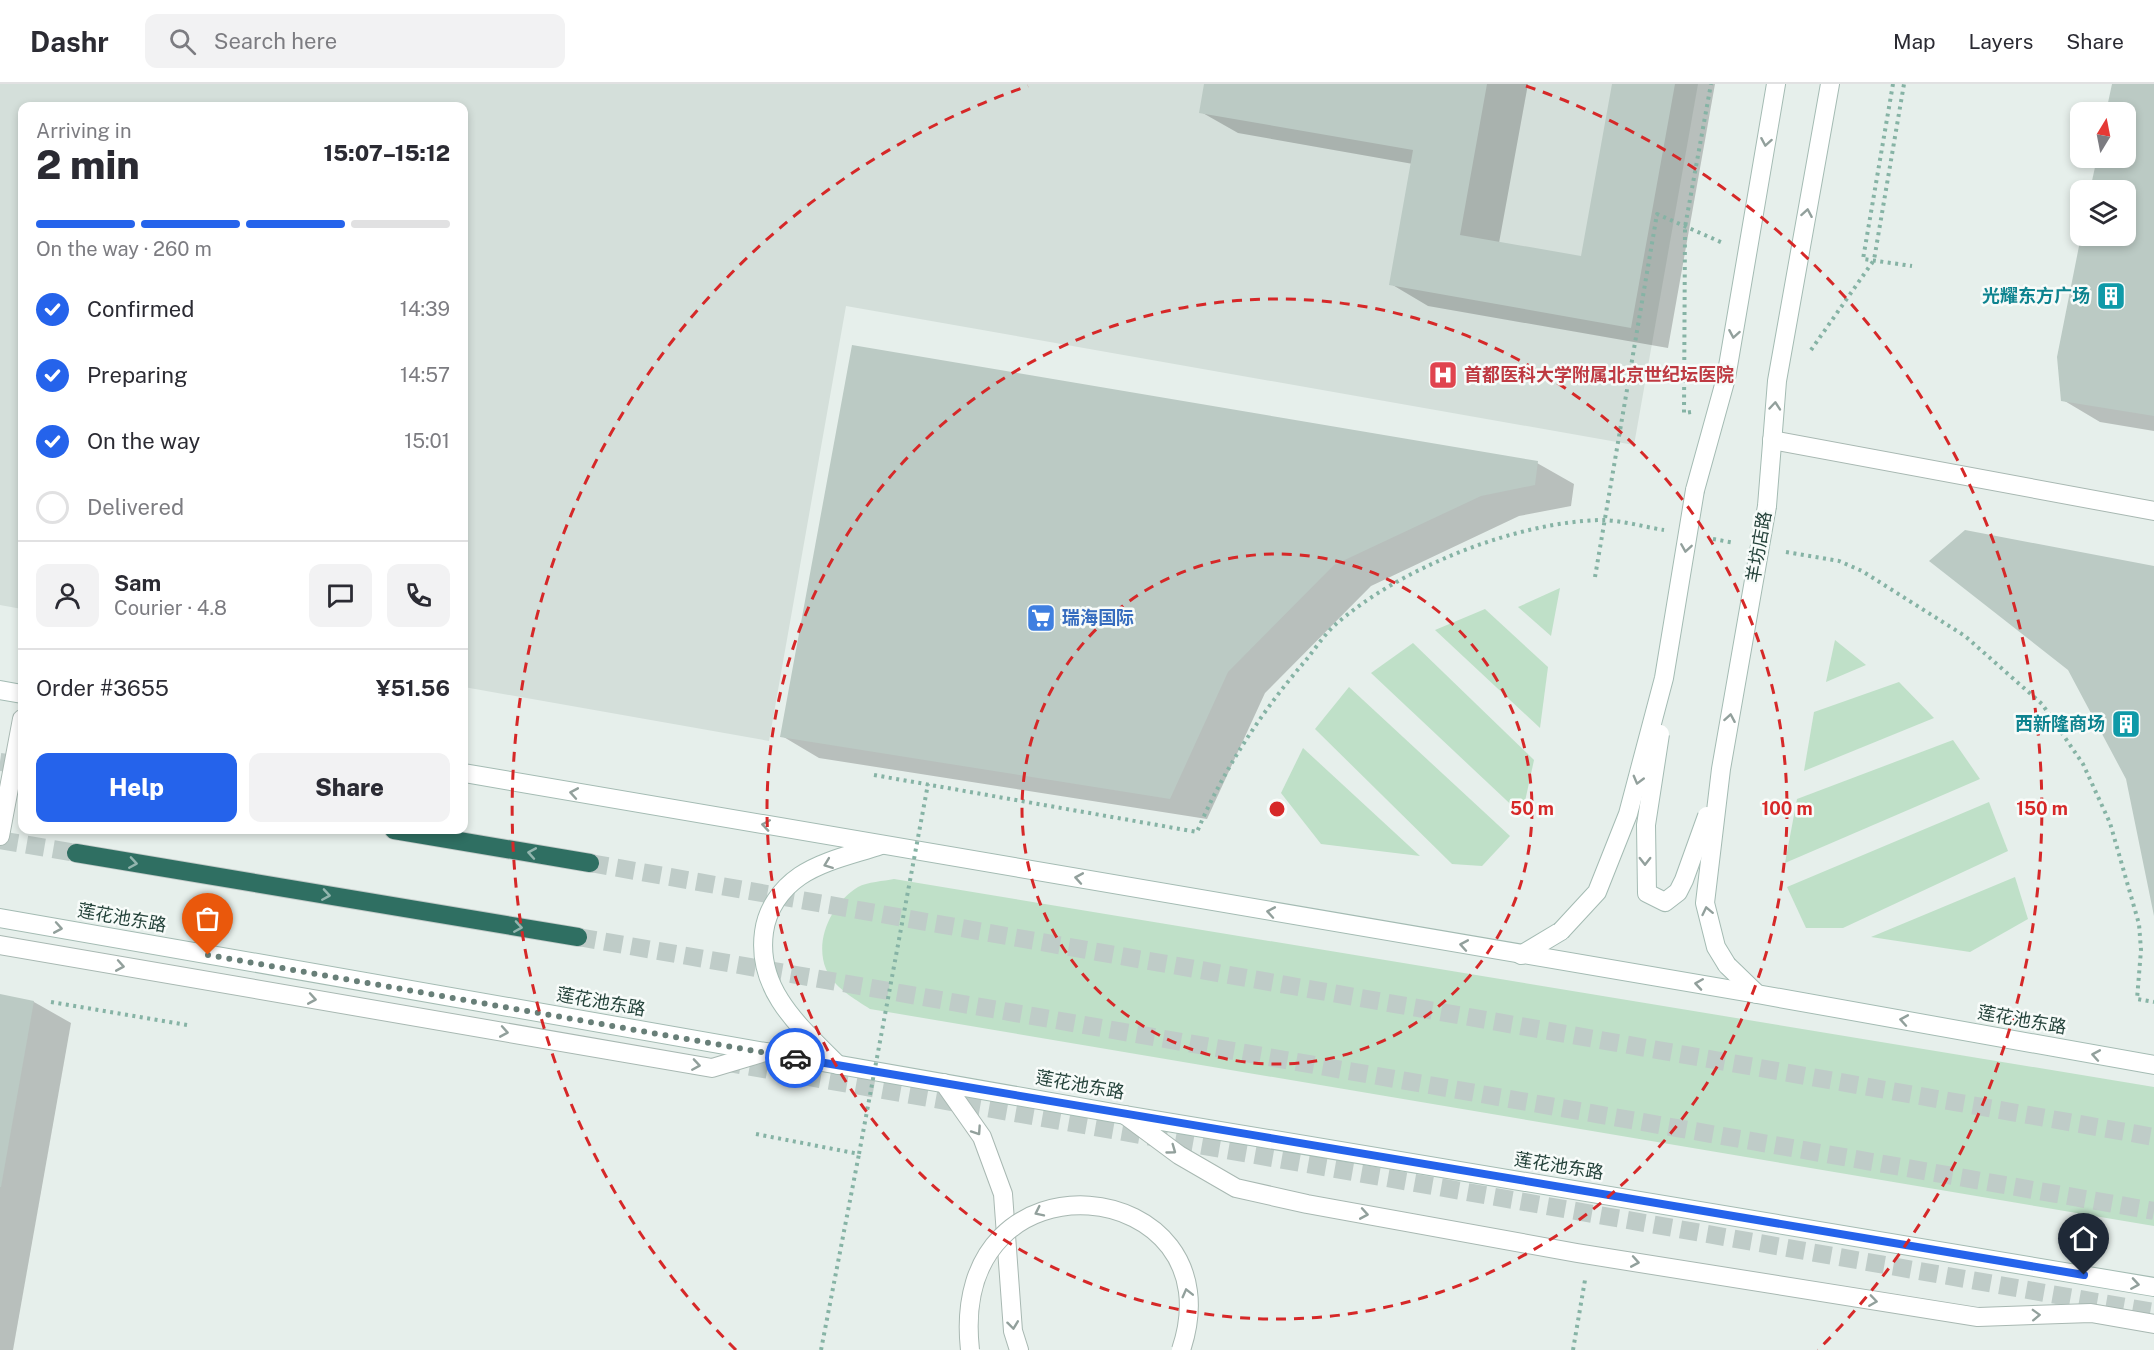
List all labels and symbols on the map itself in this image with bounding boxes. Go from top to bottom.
north arrow [2070,102,2136,168]
one-way arrow [1760,136,1773,146]
one-way arrow [1800,209,1813,219]
building icon: 光耀东方广场 [2095,280,2127,312]
place label: 光耀东方广场 [1982,285,2090,306]
one-way arrow [1728,329,1740,339]
hospital icon: 首都医科大学附属北京世纪坛医院 [1427,359,1459,391]
place label: 首都医科大学附属北京世纪坛医院 [1464,364,1734,385]
one-way arrow [1768,401,1781,410]
street label: 羊坊店路 [1742,510,1775,584]
one-way arrow [1680,543,1693,553]
supermarket icon: 瑞海国际 [1025,602,1057,634]
place label: 瑞海国际 [1062,607,1134,628]
building icon: 西新隆商场 [2110,708,2142,740]
one-way arrow [1723,713,1736,723]
place label: 西新隆商场 [2015,713,2105,734]
one-way arrow [1632,775,1645,785]
one-way arrow [569,787,579,799]
text: 50 m [1510,798,1554,819]
text: 100 m [1761,798,1813,819]
text: 150 m [2016,798,2068,819]
centre of rings [1267,799,1287,819]
one-way arrow [761,819,771,832]
one-way arrow [528,848,537,860]
one-way arrow [128,856,138,869]
one-way arrow [823,856,833,869]
one-way arrow [1639,857,1651,866]
one-way arrow [1075,873,1084,885]
one-way arrow [320,888,330,901]
pin [182,893,233,955]
street label: 莲花池东路 [76,899,168,936]
one-way arrow [1267,906,1277,919]
one-way arrow [1702,906,1715,916]
one-way arrow [513,920,523,933]
one-way arrow [52,921,62,934]
one-way arrow [1459,939,1469,952]
one-way arrow [114,959,124,972]
one-way arrow [1694,979,1704,991]
street label: 莲花池东路 [555,983,647,1020]
one-way arrow [307,992,317,1005]
street label: 莲花池东路 [1976,1001,2068,1038]
one-way arrow [1900,1015,1909,1027]
one-way arrow [499,1026,509,1038]
courier [765,1028,825,1088]
one-way arrow [2092,1049,2102,1062]
one-way arrow [691,1058,701,1071]
street label: 莲花池东路 [1034,1066,1126,1103]
one-way arrow [970,1124,981,1135]
one-way arrow [1165,1142,1176,1153]
street label: 莲花池东路 [1513,1148,1605,1183]
one-way arrow [1035,1205,1046,1217]
one-way arrow [1359,1207,1369,1220]
pin [2058,1213,2109,1275]
one-way arrow [1630,1256,1640,1268]
one-way arrow [2131,1277,2140,1289]
one-way arrow [1182,1288,1195,1298]
one-way arrow [1868,1295,1877,1307]
one-way arrow [2032,1308,2041,1321]
one-way arrow [1007,1321,1019,1330]

